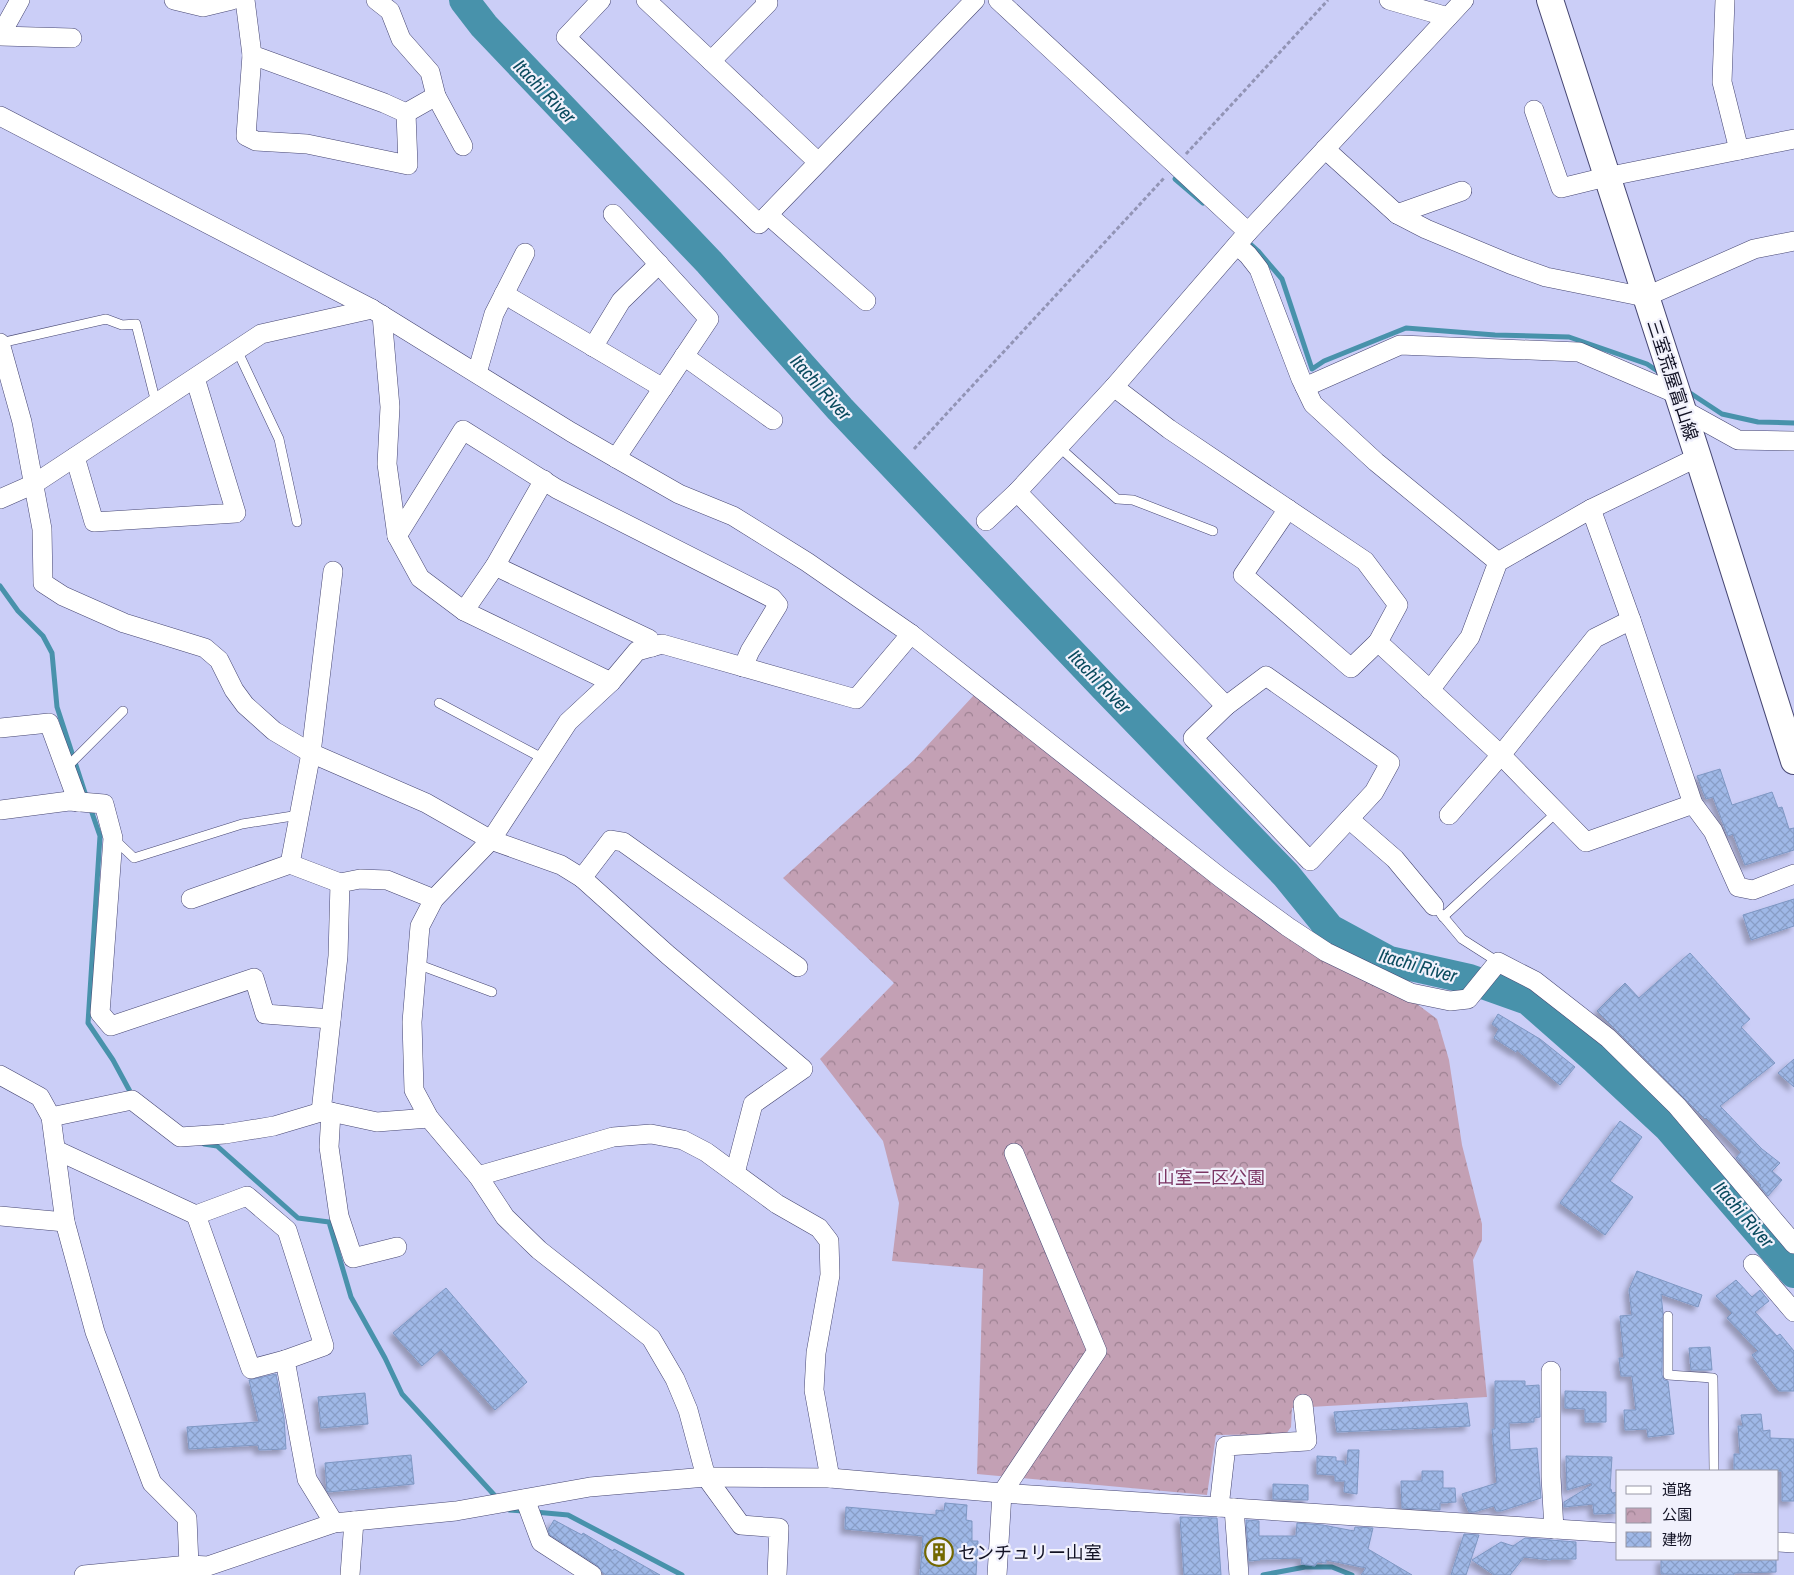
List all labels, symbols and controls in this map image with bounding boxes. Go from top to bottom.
water label: Itachi River [508,53,583,129]
street label: 三室荒屋富山線 [1642,316,1704,444]
water label: Itachi River [785,349,858,426]
water label: Itachi River [1063,643,1138,719]
water label: Itachi River [1376,942,1461,989]
park label: 山室二区公園 [1157,1165,1265,1190]
water label: Itachi River [1708,1175,1780,1253]
legend [1616,1470,1779,1560]
text: 道路 [1662,1479,1692,1500]
text: 公園 [1662,1504,1692,1525]
text: 建物 [1662,1529,1692,1550]
building icon: センチュリー山室 [924,1537,954,1567]
place label: センチュリー山室 [958,1540,1102,1565]

